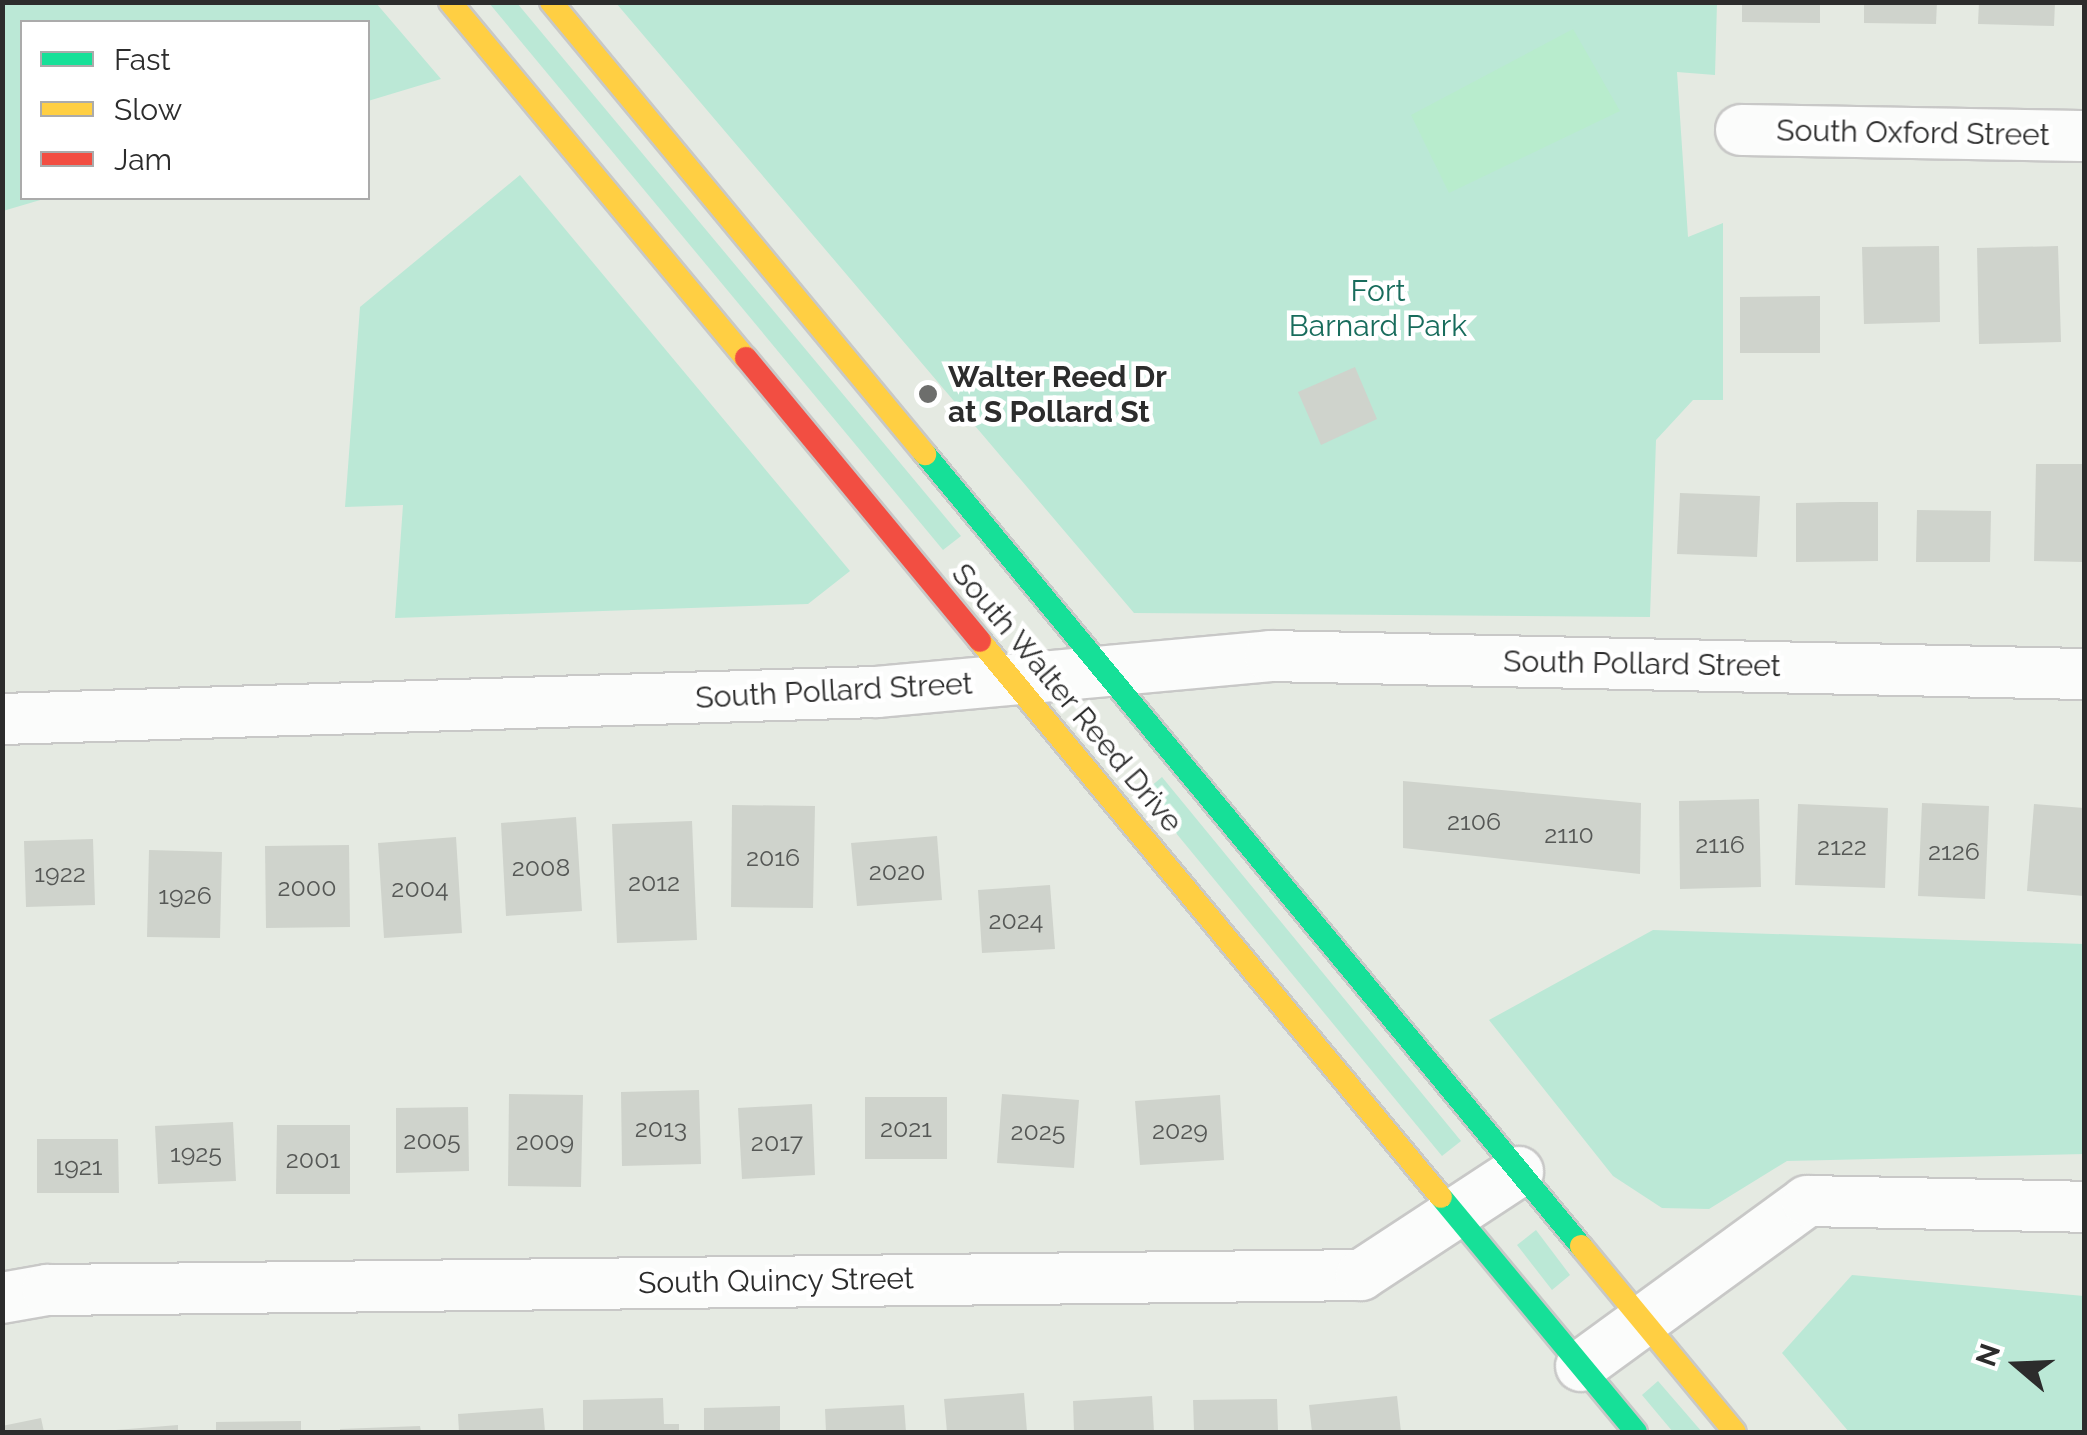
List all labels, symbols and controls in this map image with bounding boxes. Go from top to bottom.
legend [20,20,370,200]
text: Fast [114,42,171,77]
text: Slow [114,92,182,127]
street label: South Oxford Street [1776,113,2050,153]
text: Jam [114,142,172,177]
park label: Fort Barnard Park [1289,273,1467,344]
place label: Walter Reed Dr at S Pollard St [948,359,1167,430]
marker: Walter Reed Dr at S Pollard St [917,383,939,405]
street label: South Walter Reed Drive [944,556,1190,840]
street label: South Pollard Street [1503,644,1781,684]
street label: South Pollard Street [694,666,974,716]
house number: 2106 [1447,806,1501,836]
house number: 2110 [1544,819,1594,849]
house number: 2116 [1695,829,1745,859]
house number: 2122 [1817,831,1867,861]
house number: 2126 [1928,836,1980,866]
house number: 2016 [746,842,800,872]
house number: 2008 [512,852,570,882]
house number: 2020 [869,856,925,886]
house number: 1922 [34,858,86,888]
house number: 2012 [628,867,680,897]
house number: 2000 [278,872,336,902]
house number: 2004 [391,873,449,903]
house number: 1926 [158,880,212,910]
house number: 2024 [989,905,1043,935]
house number: 2013 [635,1113,687,1143]
house number: 2021 [880,1113,932,1143]
house number: 2029 [1152,1115,1208,1145]
house number: 2025 [1011,1116,1065,1146]
house number: 2005 [403,1125,461,1155]
house number: 2009 [516,1126,574,1156]
house number: 2017 [751,1127,803,1157]
house number: 1925 [170,1138,222,1168]
house number: 2001 [286,1144,340,1174]
house number: 1921 [53,1151,103,1181]
street label: South Quincy Street [637,1261,915,1301]
north arrow [1967,1315,2067,1415]
text: N [1969,1340,2007,1371]

